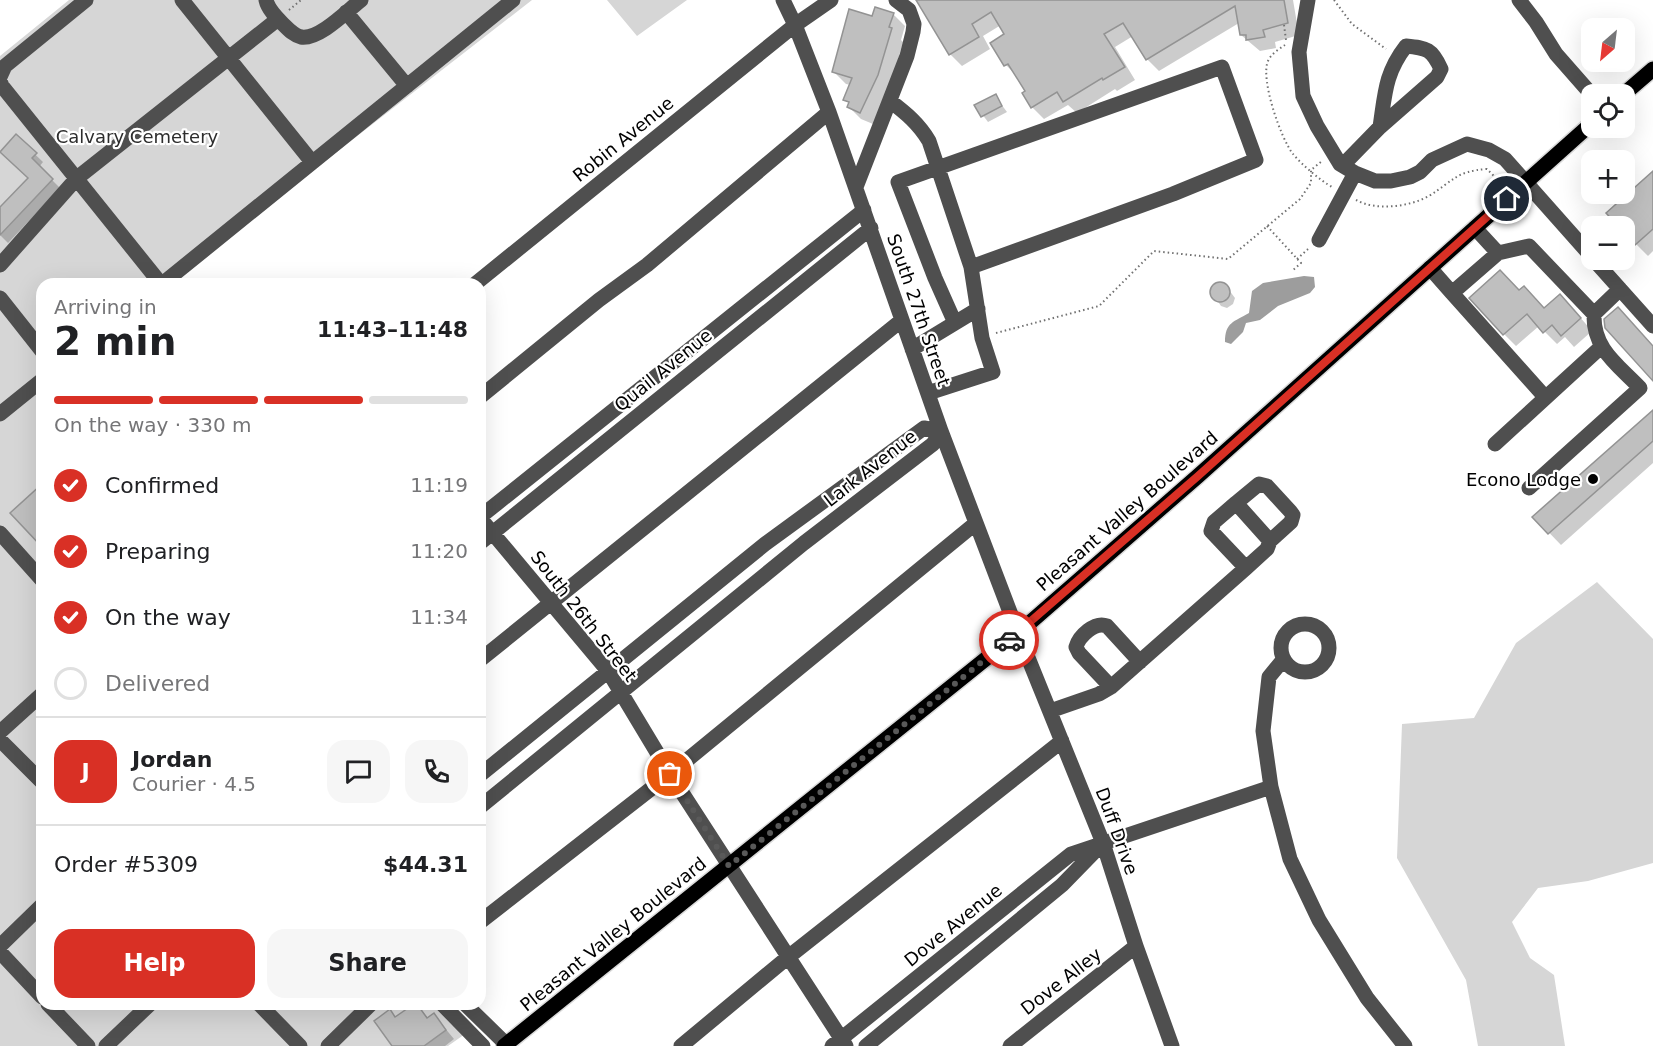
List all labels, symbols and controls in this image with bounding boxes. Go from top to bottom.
north arrow [1581,18,1635,72]
map controls [1581,18,1635,270]
button: locate [1581,84,1635,138]
street label: Robin Avenue [569,92,677,186]
park label: Calvary Cemetery [56,126,219,147]
button: + [1581,150,1635,204]
pin [1481,173,1532,224]
icon: home [1490,182,1523,215]
button: − [1581,216,1635,270]
street label: South 27th Street [883,231,955,389]
text: Arriving in [54,295,157,319]
text: 11:43–11:48 [317,317,468,342]
text: 2 min [54,319,176,364]
street label: Quail Avenue [610,324,716,416]
text: On the way · 330 m [54,413,252,437]
street label: Lark Avenue [820,425,920,511]
street label: Pleasant Valley Boulevard [1032,427,1222,595]
icon: check [54,469,87,502]
place label: Econo Lodge [1466,469,1581,490]
marker: Econo Lodge [1586,472,1600,486]
text: Confirmed [105,473,219,498]
text: 11:19 [410,473,468,497]
icon: check [54,535,87,568]
text: Preparing [105,539,211,564]
text: 11:20 [410,539,468,563]
street label: South 26th Street [527,547,641,685]
icon: check [54,601,87,634]
text: On the way [105,605,231,630]
text: 11:34 [410,605,468,629]
courier [979,610,1039,670]
icon: car [993,624,1026,657]
text: Delivered [105,671,210,696]
button: chat [327,740,390,803]
button: phone [405,740,468,803]
text: Jordan [132,747,212,772]
pin [644,748,695,799]
icon: bag [653,757,686,790]
text: J [81,759,90,784]
text: Courier · 4.5 [132,772,256,796]
street label: Duff Drive [1092,784,1142,878]
text: Order #5309 [54,852,198,877]
text: $44.31 [383,852,468,877]
street label: Pleasant Valley Boulevard [516,853,710,1015]
street label: Dove Avenue [900,879,1006,971]
button: Help [54,929,255,998]
button: Share [267,929,468,998]
street label: Dove Alley [1017,943,1106,1019]

